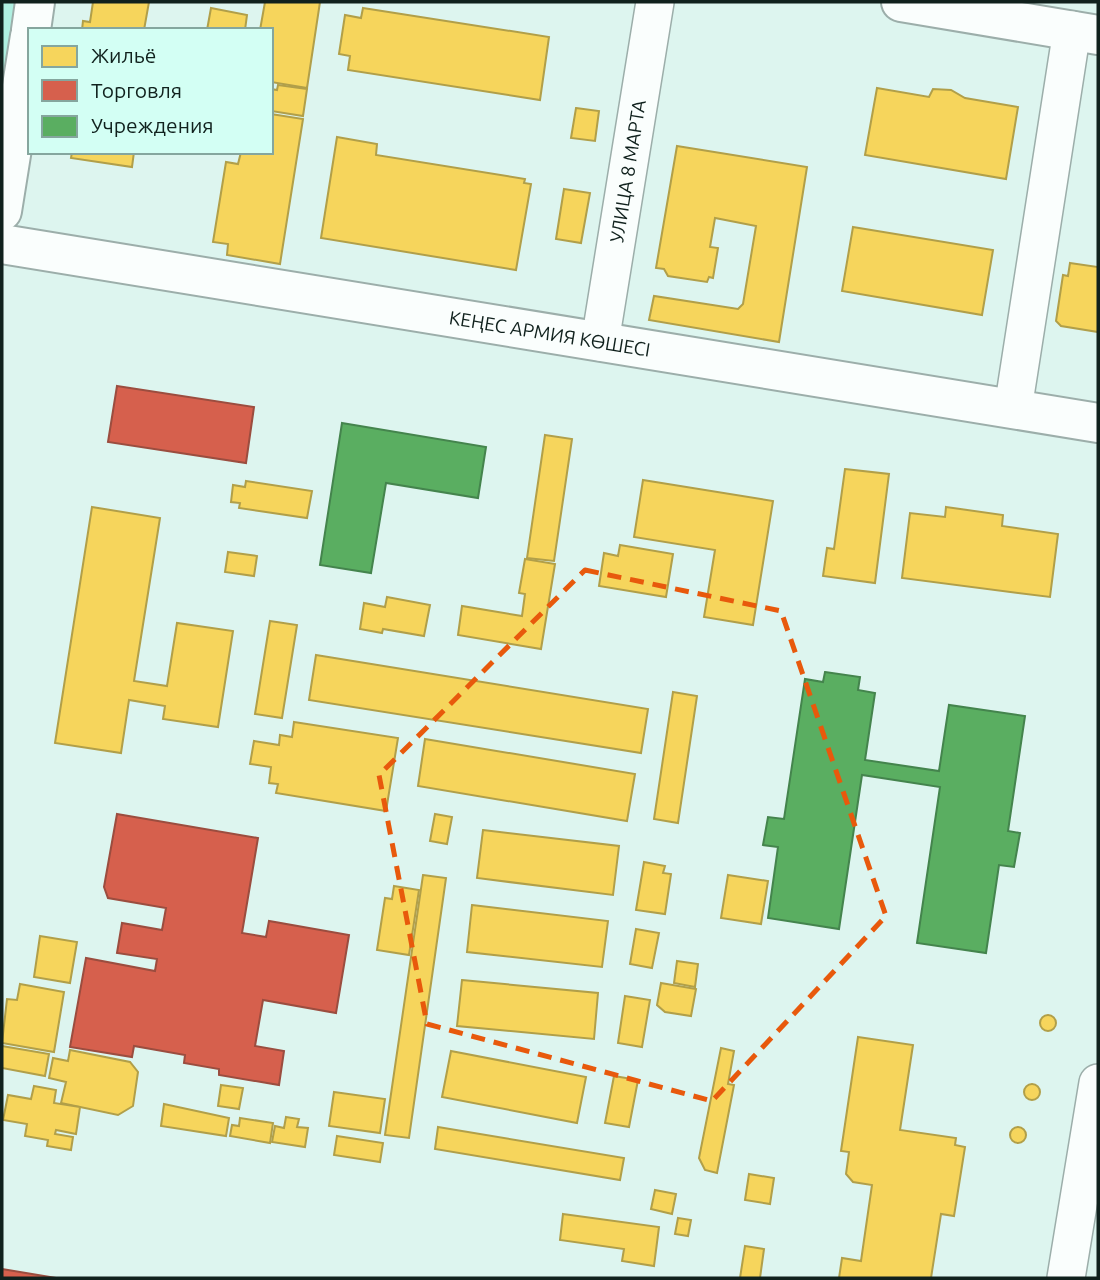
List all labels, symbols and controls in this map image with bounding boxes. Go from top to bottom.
legend [28,28,273,154]
text: Жильё [91,43,156,67]
text: Торговля [91,78,182,102]
street label: УЛИЦА 8 МАРТА [605,98,650,244]
text: Учреждения [91,113,214,137]
street label: КЕҢЕС АРМИЯ КӨШЕСІ [448,306,652,361]

